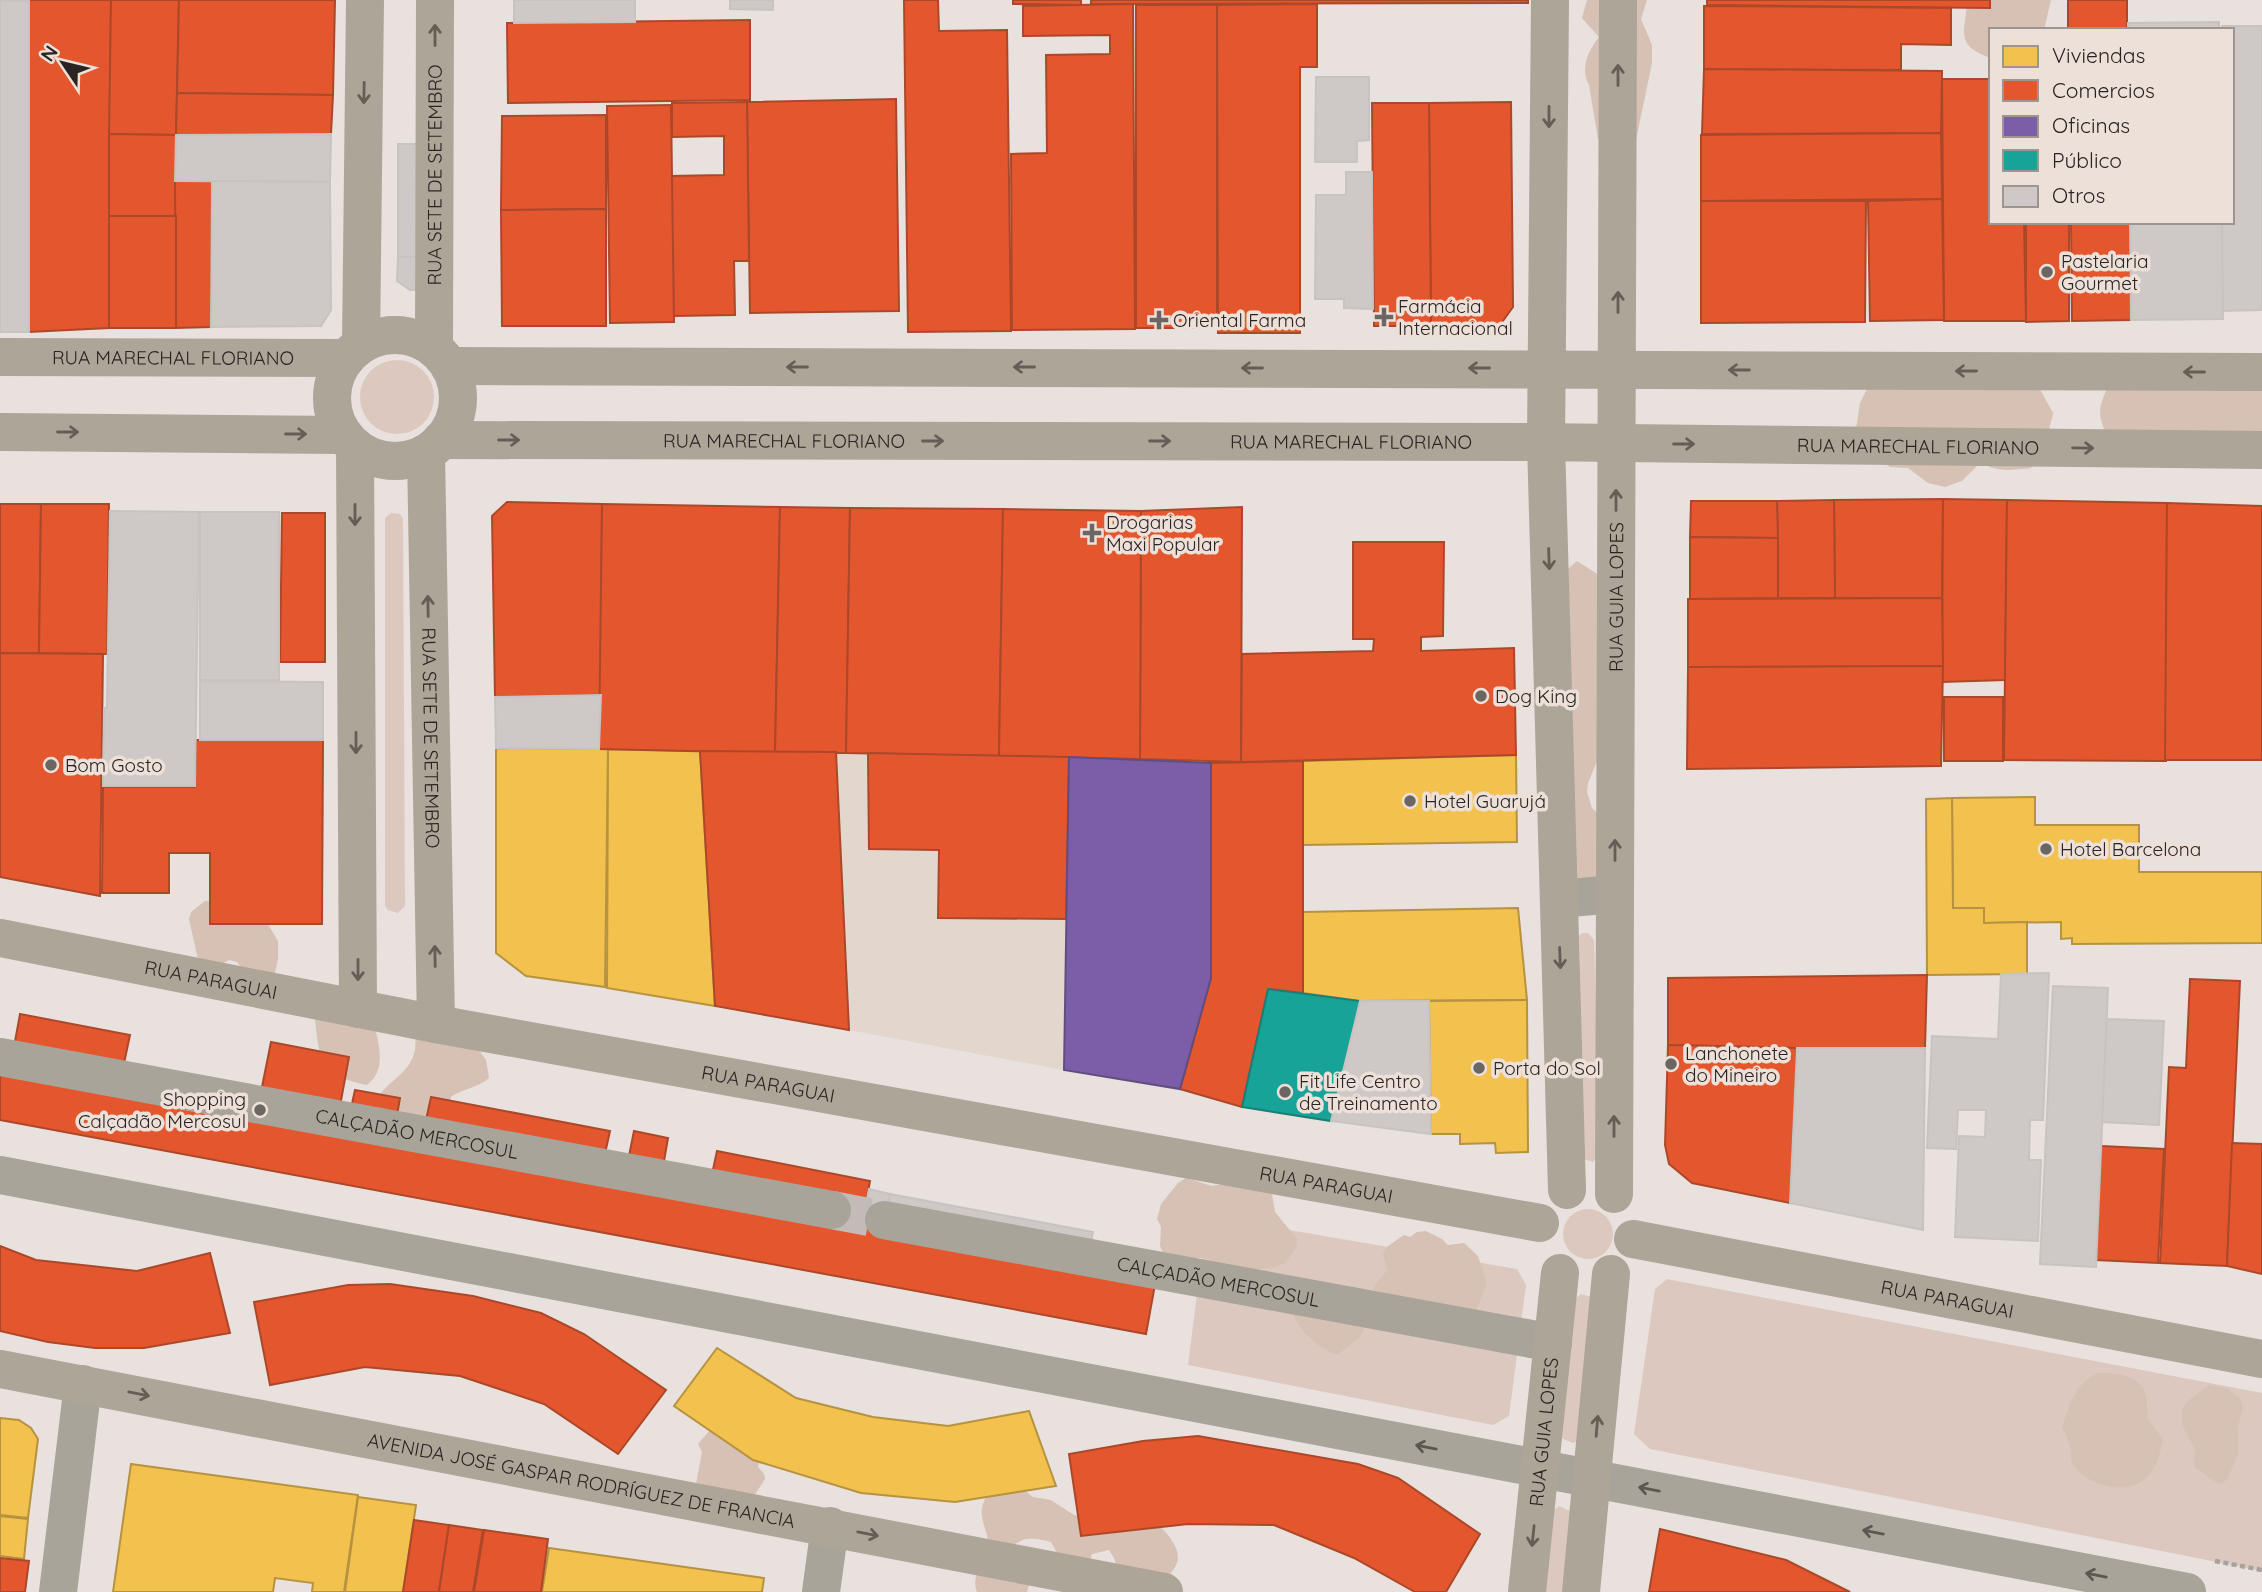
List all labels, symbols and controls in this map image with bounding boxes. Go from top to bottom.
one-way arrow [428,24,442,47]
north arrow [28,28,98,98]
legend [1989,28,2234,224]
text: N [35,41,63,66]
text: Viviendas [2052,42,2145,68]
one-way arrow [1611,63,1625,86]
street label: RUA SETE DE SETEMBRO [422,64,447,286]
text: Comercios [2052,77,2155,103]
one-way arrow [358,81,371,104]
one-way arrow [1542,105,1556,128]
text: Oficinas [2052,112,2130,138]
text: Público [2052,147,2122,173]
text: Otros [2052,182,2105,208]
place label: Pastelaria Gourmet [2061,249,2149,295]
marker: Pastelaria Gourmet [2039,264,2055,280]
one-way arrow [1611,291,1625,314]
place label: Farmácia Internacional [1398,294,1513,340]
place label: Oriental Farma [1173,308,1306,332]
marker: Farmácia Internacional [1376,309,1392,325]
marker: Oriental Farma [1151,312,1167,328]
street label: RUA MARECHAL FLORIANO [52,345,294,370]
one-way arrow [786,360,809,374]
one-way arrow [1013,360,1036,374]
one-way arrow [1241,361,1264,375]
one-way arrow [1468,361,1491,375]
one-way arrow [1728,363,1751,377]
one-way arrow [1955,364,1978,378]
one-way arrow [2183,365,2206,379]
one-way arrow [56,425,79,439]
one-way arrow [284,427,307,441]
street label: RUA MARECHAL FLORIANO [663,428,905,453]
street label: RUA MARECHAL FLORIANO [1230,429,1472,454]
one-way arrow [498,433,521,447]
street label: RUA MARECHAL FLORIANO [1797,433,2039,460]
one-way arrow [921,434,944,448]
one-way arrow [1149,434,1172,448]
one-way arrow [1672,437,1695,451]
one-way arrow [2071,441,2094,455]
one-way arrow [1609,488,1623,511]
one-way arrow [348,504,362,527]
place label: Drogarias Maxi Popular [1106,510,1220,556]
street label: RUA GUIA LOPES [1604,522,1628,672]
marker: Drogarias Maxi Popular [1084,525,1100,541]
one-way arrow [1542,548,1556,571]
one-way arrow [421,595,435,618]
street label: RUA SETE DE SETEMBRO [417,627,445,849]
place label: Dog King [1495,684,1577,708]
marker: Dog King [1473,688,1489,704]
one-way arrow [349,731,363,754]
place label: Bom Gosto [65,753,163,777]
marker: Bom Gosto [43,757,59,773]
place label: Hotel Guarujá [1424,789,1546,813]
marker: Hotel Guarujá [1402,793,1418,809]
place label: Hotel Barcelona [2060,837,2201,861]
one-way arrow [1608,838,1622,861]
marker: Hotel Barcelona [2038,841,2054,857]
one-way arrow [428,945,442,968]
one-way arrow [1554,947,1567,970]
street label: RUA PARAGUAI [142,955,279,1004]
one-way arrow [351,959,365,982]
place label: Lanchonete do Mineiro [1685,1041,1789,1087]
place label: Porta do Sol [1493,1056,1601,1080]
marker: Lanchonete do Mineiro [1663,1056,1679,1072]
street label: RUA PARAGUAI [700,1060,837,1108]
marker: Porta do Sol [1471,1060,1487,1076]
place label: Fit Life Centro de Treinamento [1299,1069,1438,1115]
marker: Fit Life Centro de Treinamento [1277,1084,1293,1100]
place label: Shopping Calçadão Mercosul [78,1087,246,1133]
marker: Shopping Calçadão Mercosul [252,1102,268,1118]
street label: CALÇADÃO MERCOSUL [314,1103,520,1164]
one-way arrow [1607,1115,1621,1138]
street label: RUA PARAGUAI [1258,1161,1395,1208]
street label: CALÇADÃO MERCOSUL [1115,1251,1322,1312]
street label: RUA PARAGUAI [1879,1275,2016,1323]
street label: RUA GUIA LOPES [1524,1356,1563,1508]
one-way arrow [127,1388,150,1402]
one-way arrow [1591,1416,1604,1438]
street label: AVENIDA JOSÉ GASPAR RODRÍGUEZ DE FRANCIA [366,1428,797,1533]
one-way arrow [1415,1440,1438,1453]
one-way arrow [1638,1482,1661,1496]
one-way arrow [1526,1524,1539,1547]
one-way arrow [1862,1525,1885,1538]
one-way arrow [856,1528,879,1541]
one-way arrow [2085,1567,2108,1581]

